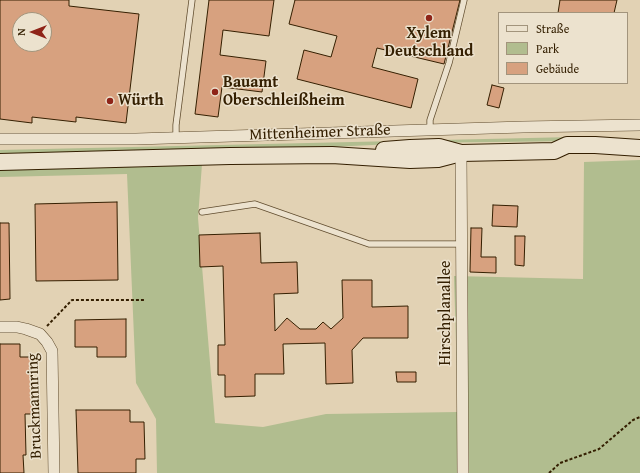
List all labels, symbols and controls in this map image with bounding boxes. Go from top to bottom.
north arrow [12,12,52,52]
legend [498,12,628,84]
marker: Xylem Deutschland [424,13,434,23]
text: Straße [536,20,569,37]
place label: Xylem Deutschland [385,24,473,62]
text: N [13,28,29,36]
text: Park [536,40,559,57]
text: Gebäude [536,60,579,77]
place label: Bauamt Oberschleißheim [223,73,345,111]
marker: Bauamt Oberschleißheim [210,87,220,97]
place label: Würth [118,91,164,111]
marker: Würth [105,96,115,106]
street label: Mittenheimer Straße [249,121,391,145]
street label: Hirschplanallee [436,260,456,366]
street label: Bruckmannring [24,353,46,459]

